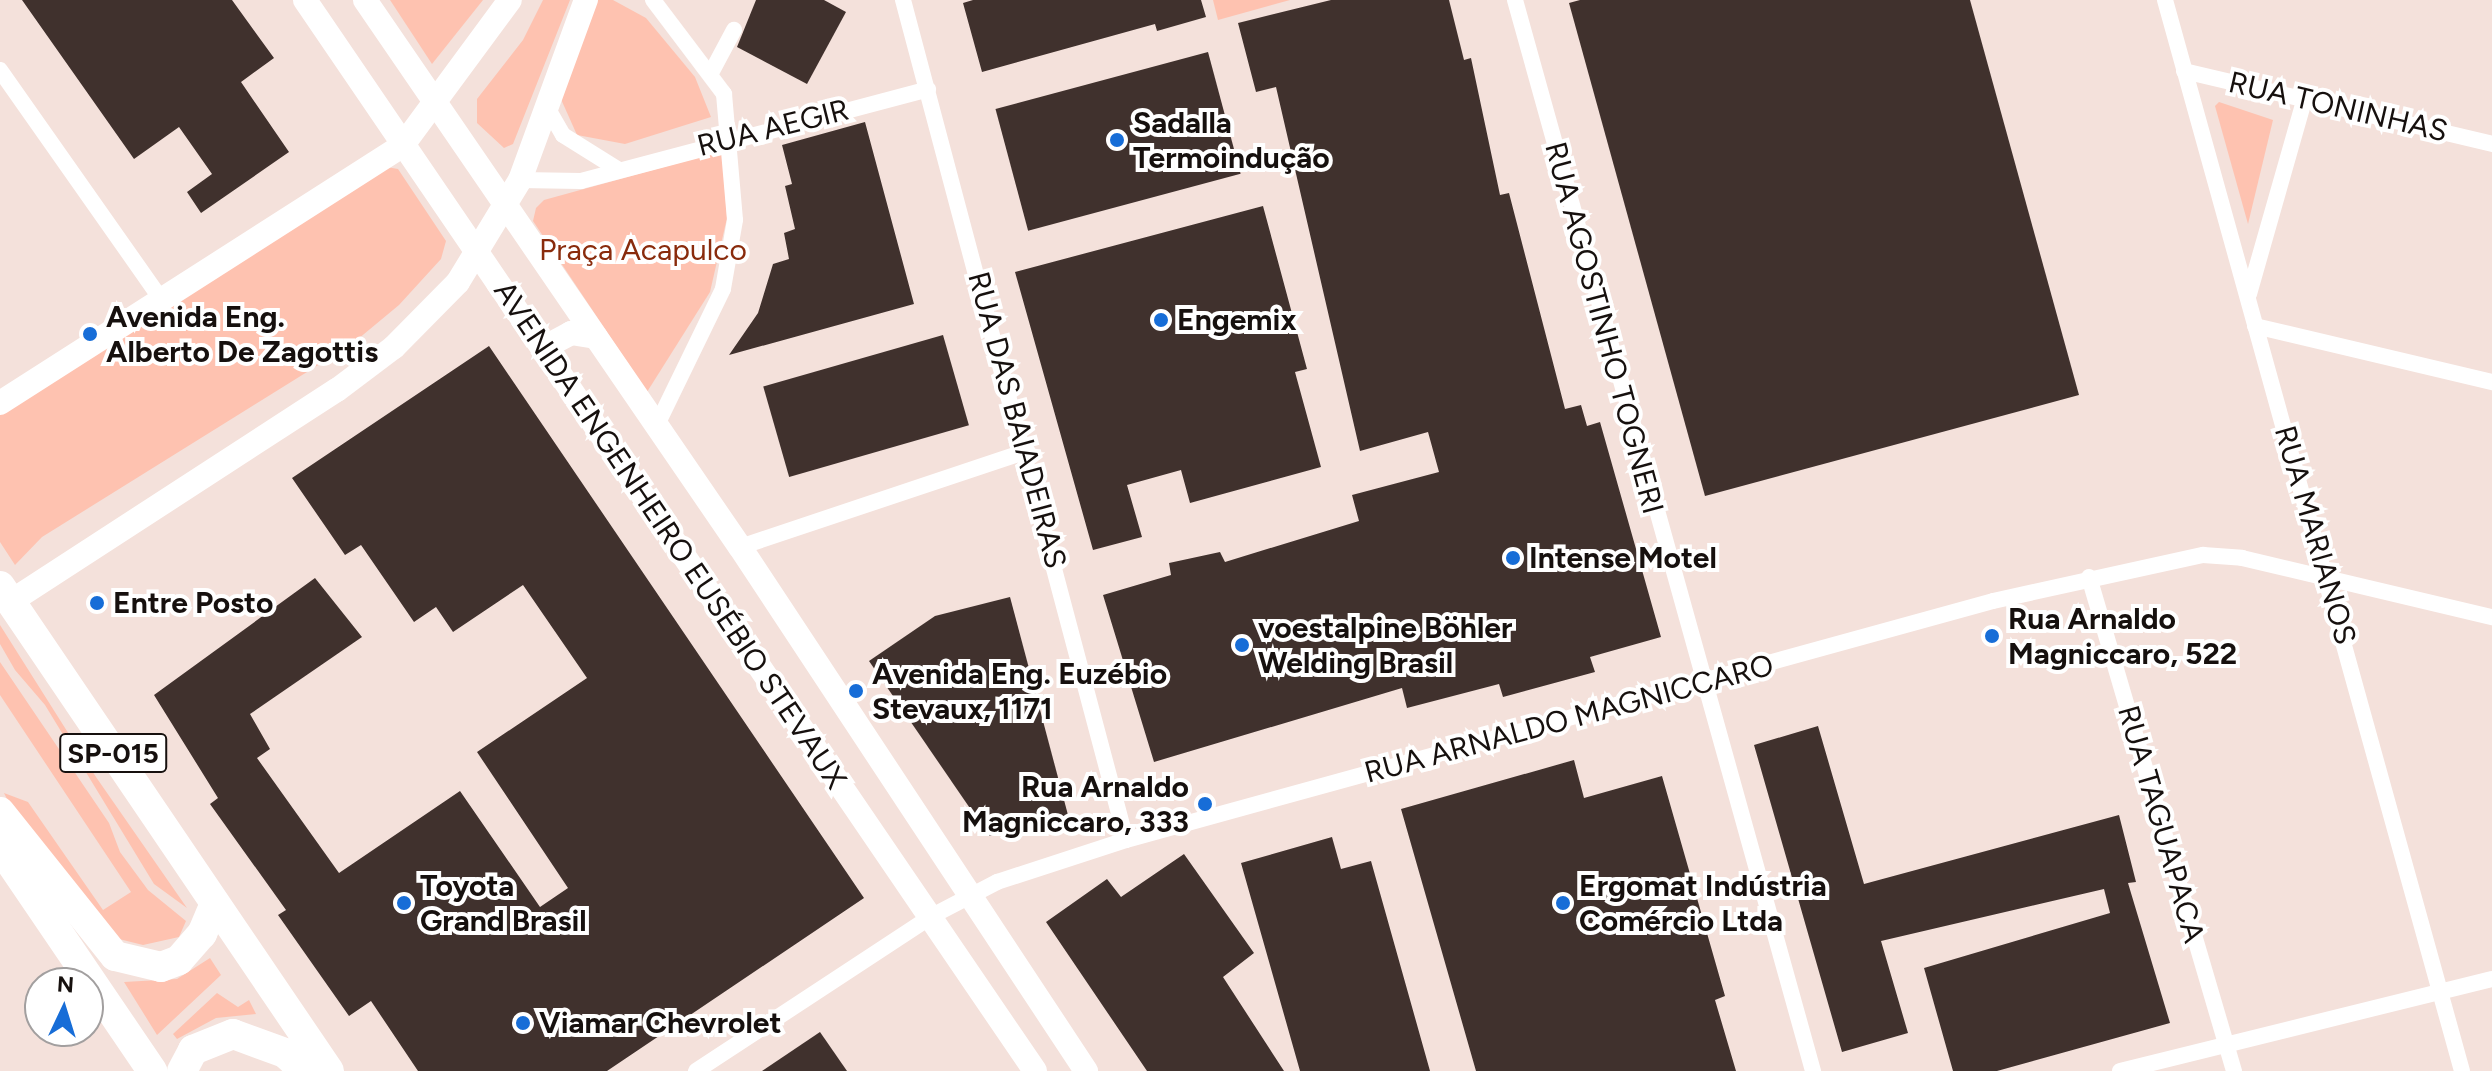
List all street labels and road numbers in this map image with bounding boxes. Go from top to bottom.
street label: RUA TONINHAS [2225,64,2451,150]
street label: RUA AEGIR [693,92,853,164]
street label: RUA AGOSTINHO TOGNERI [1537,138,1671,518]
street label: RUA DAS BAIADEIRAS [960,268,1074,572]
street label: AVENIDA ENGENHEIRO EUSÉBIO STEVAUX [486,274,854,796]
street label: RUA MARIANOS [2267,422,2363,648]
street label: RUA ARNALDO MAGNICCARO [1361,647,1777,791]
street label: RUA TAGUAPACA [2110,701,2212,947]
road number: SP-015 [59,729,167,777]

